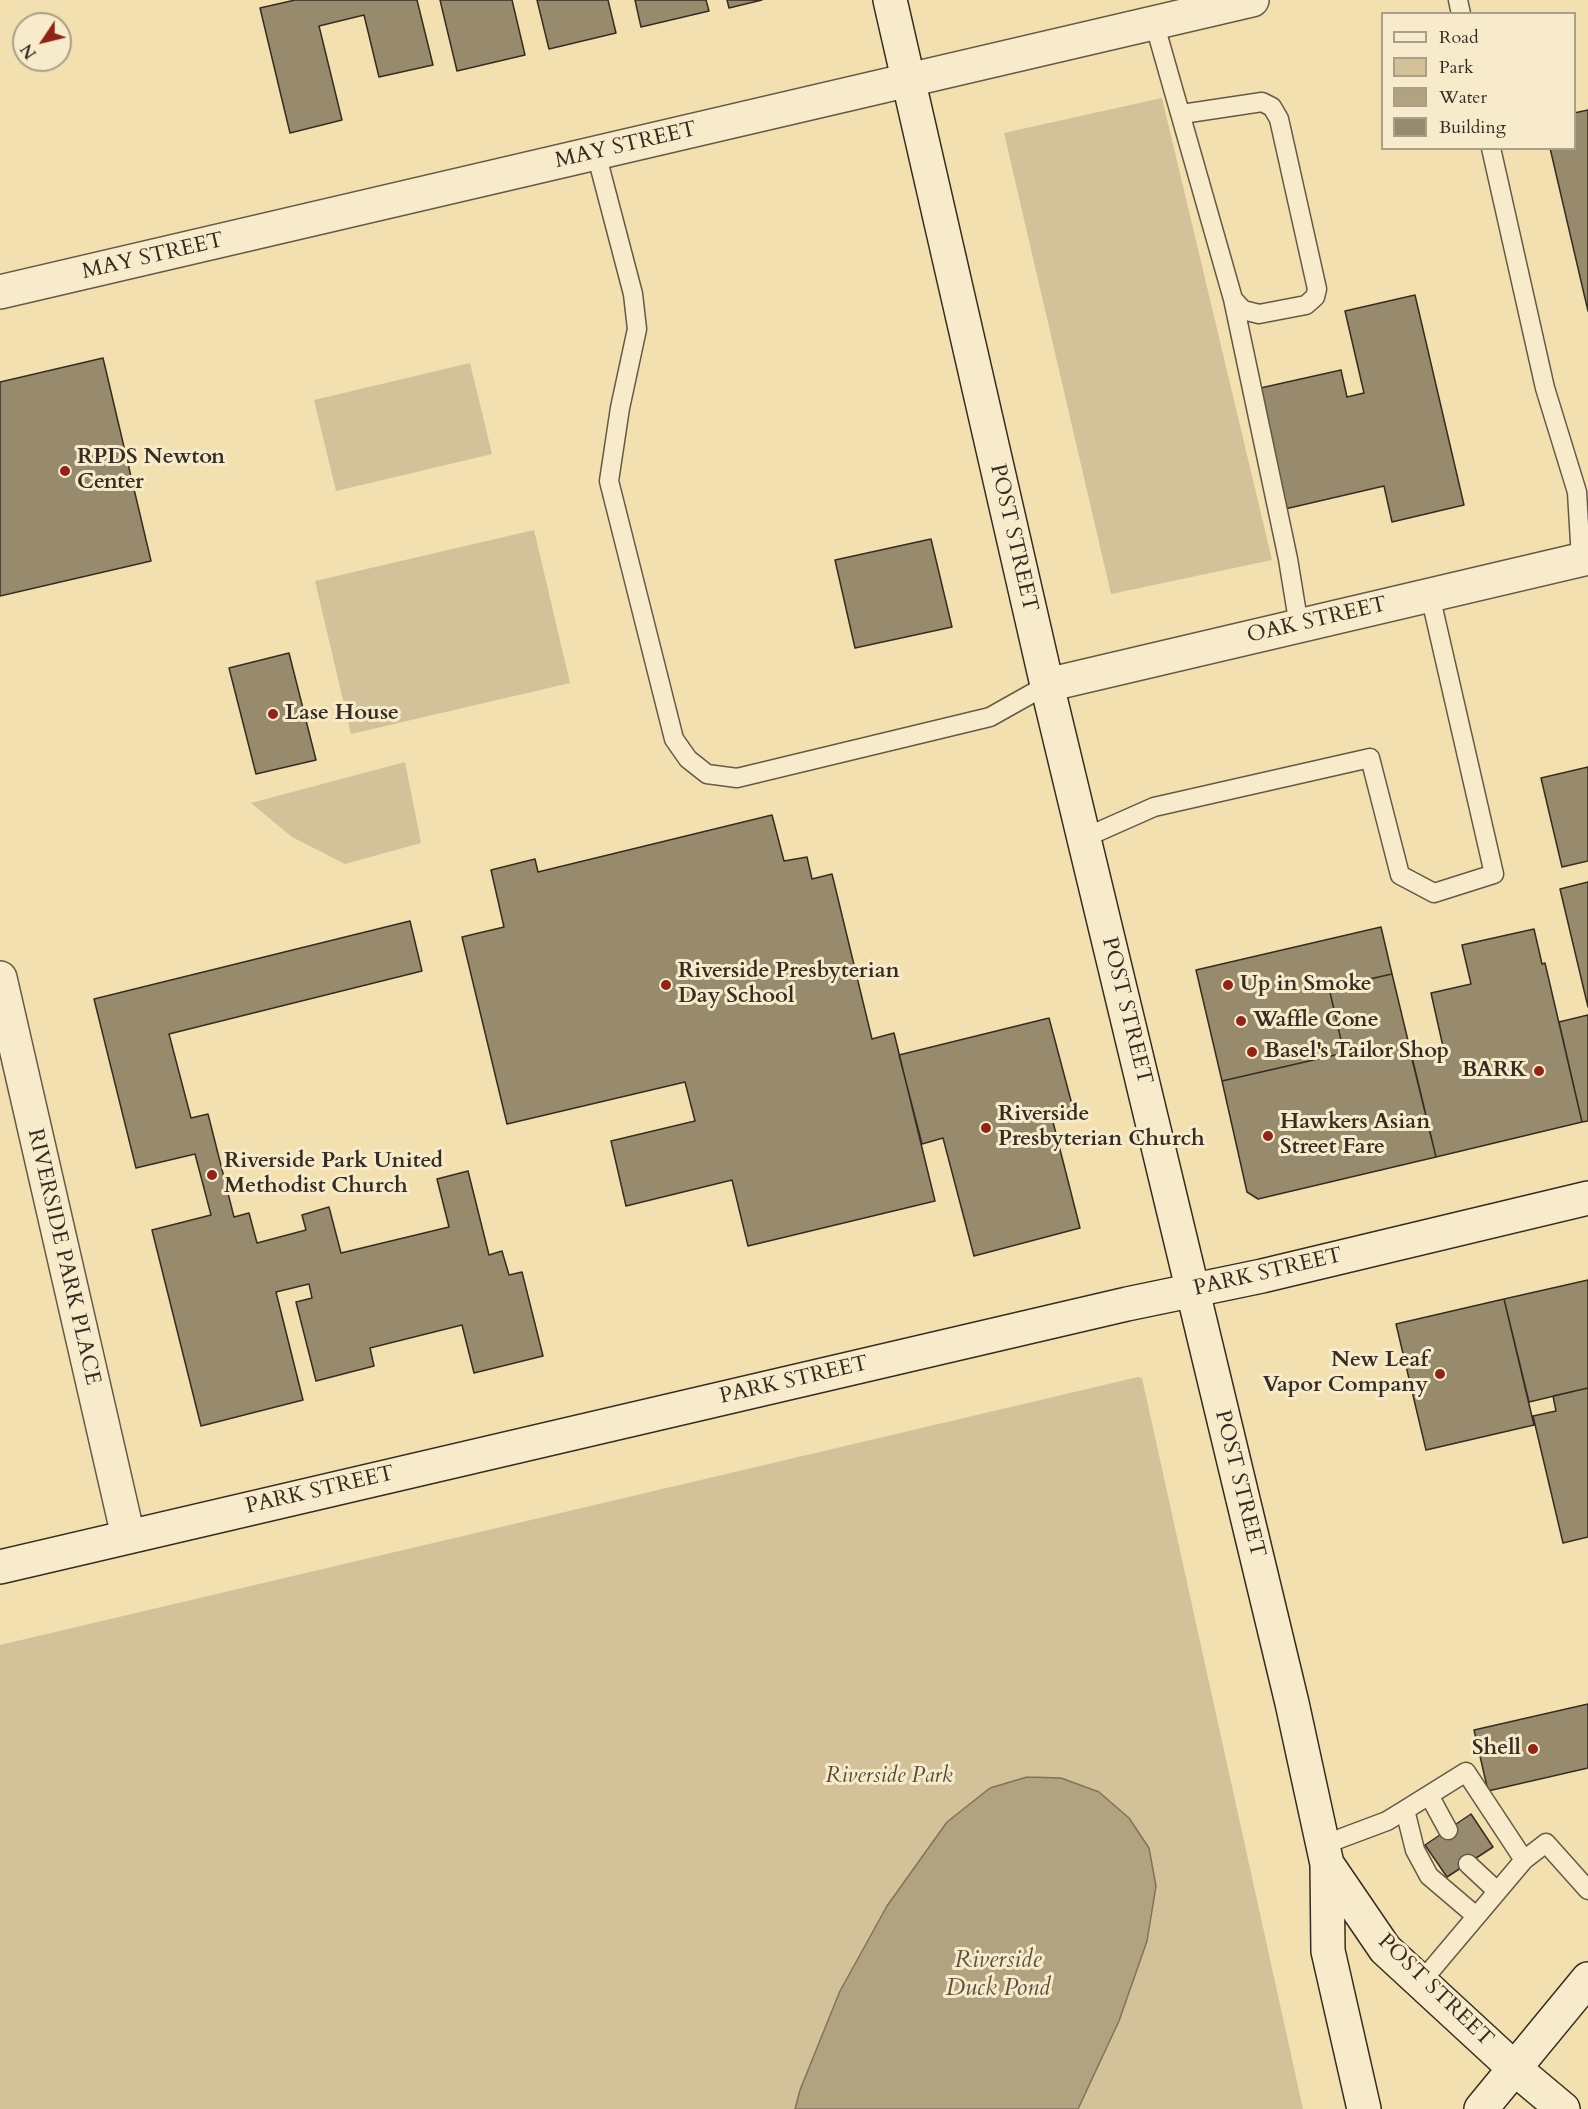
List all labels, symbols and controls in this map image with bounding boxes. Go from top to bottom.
north arrow [12,12,72,72]
legend [1381,12,1576,150]
text: Road [1439,25,1479,50]
text: N [16,39,42,63]
text: Park [1439,55,1474,80]
text: Water [1439,85,1487,110]
text: Building [1439,115,1506,140]
street label: MAY STREET [553,117,699,175]
street label: MAY STREET [80,228,226,286]
place label: RPDS Newton Center [77,445,225,496]
street label: POST STREET [983,462,1043,614]
marker: RPDS Newton Center [58,464,72,478]
street label: OAK STREET [1245,592,1389,650]
place label: Lase House [285,701,399,727]
marker: Lase House [266,707,280,721]
street label: POST STREET [1095,935,1157,1087]
place label: Riverside Presbyterian Day School [678,959,900,1010]
place label: Up in Smoke [1240,972,1372,998]
marker: Riverside Presbyterian Day School [659,978,673,992]
marker: Up in Smoke [1221,978,1235,992]
place label: Waffle Cone [1253,1008,1379,1034]
marker: Waffle Cone [1234,1014,1248,1028]
place label: Basel's Tailor Shop [1264,1039,1449,1065]
marker: Basel's Tailor Shop [1245,1045,1259,1059]
place label: BARK [1462,1058,1527,1084]
marker: BARK [1532,1064,1546,1078]
place label: Riverside Presbyterian Church [998,1102,1205,1154]
place label: Hawkers Asian Street Fare [1280,1110,1430,1162]
marker: Riverside Presbyterian Church [979,1121,993,1135]
street label: RIVERSIDE PARK PLACE [21,1126,105,1388]
marker: Hawkers Asian Street Fare [1261,1129,1275,1143]
place label: Riverside Park United Methodist Church [224,1149,443,1200]
marker: Riverside Park United Methodist Church [205,1168,219,1182]
street label: PARK STREET [1191,1243,1345,1303]
place label: New Leaf Vapor Company [1262,1348,1428,1400]
street label: PARK STREET [717,1351,871,1411]
marker: New Leaf Vapor Company [1433,1367,1447,1381]
street label: POST STREET [1208,1408,1270,1560]
street label: PARK STREET [243,1461,397,1521]
place label: Shell [1472,1736,1521,1762]
marker: Shell [1526,1742,1540,1756]
park label: Riverside Park [825,1764,953,1790]
street label: POST STREET [1372,1929,1498,2053]
water label: Riverside Duck Pond [946,1947,1050,2003]

